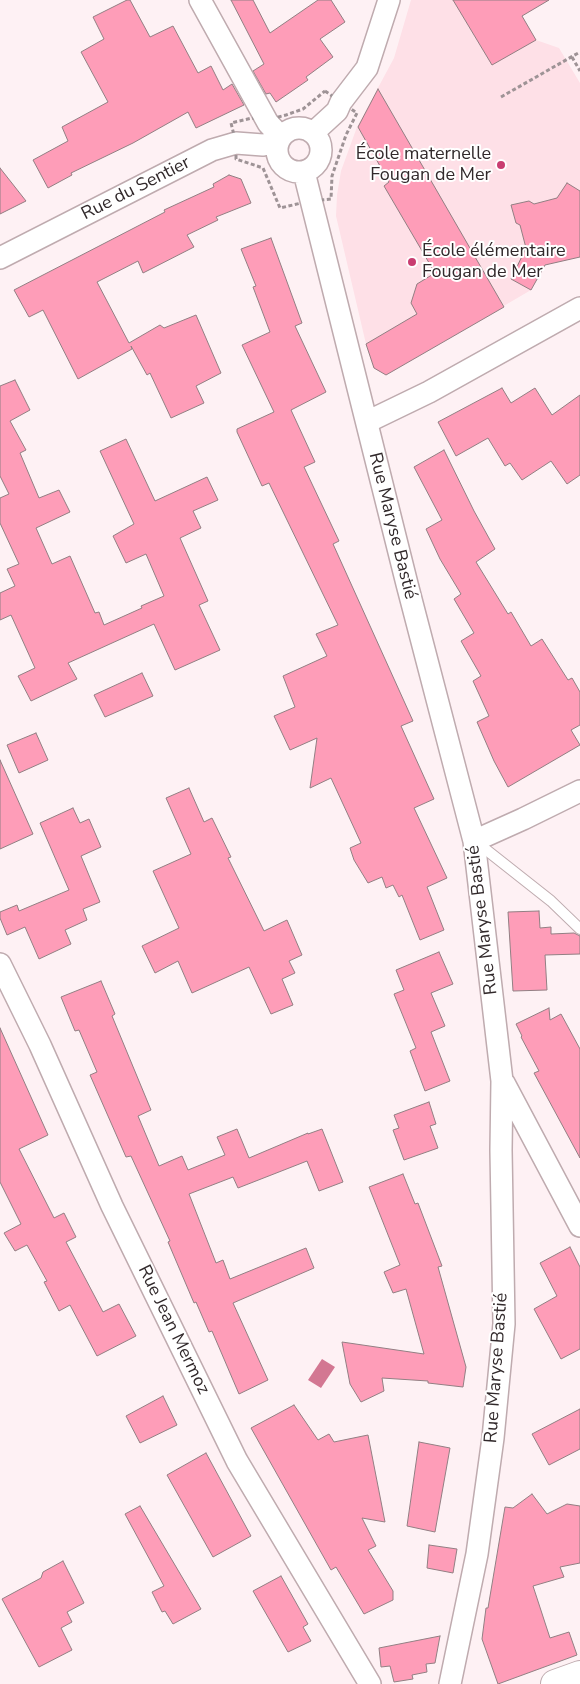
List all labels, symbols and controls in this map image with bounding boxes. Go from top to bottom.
place label: École maternelle Fougan de Mer [356,144,491,186]
street label: Rue du Sentier [78,152,194,226]
marker: École maternelle Fougan de Mer [495,159,507,171]
place label: École élémentaire Fougan de Mer [422,241,566,284]
marker: École élémentaire Fougan de Mer [406,256,418,268]
street label: Rue Maryse Bastié [363,450,421,602]
street label: Rue Maryse Bastié [463,844,503,996]
street label: Rue Jean Mermoz [132,1262,214,1398]
street label: Rue Maryse Bastié [481,1292,513,1444]

